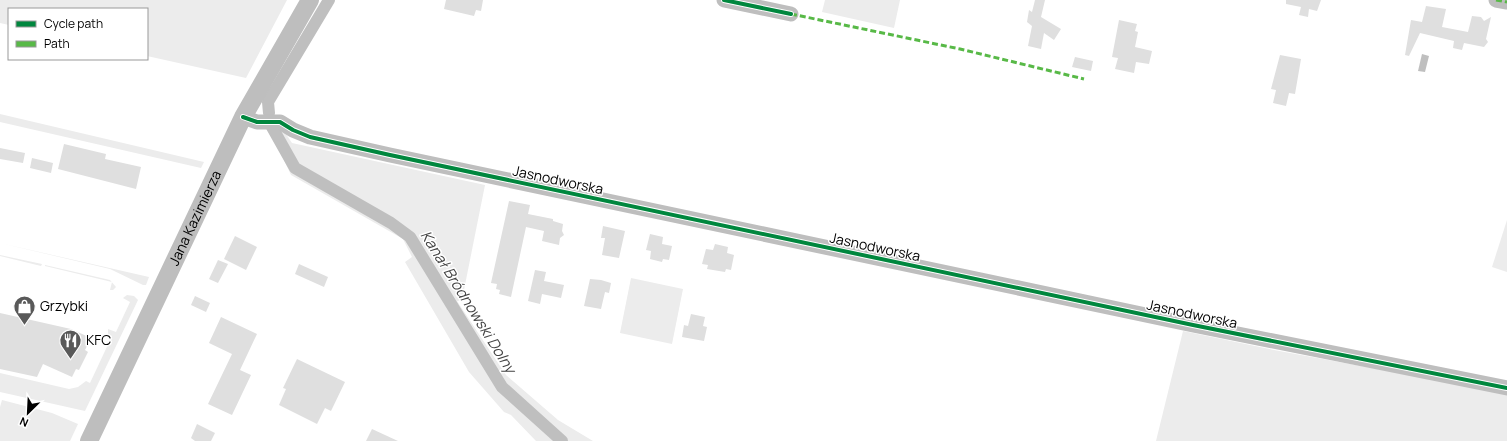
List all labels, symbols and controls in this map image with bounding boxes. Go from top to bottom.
legend [8,8,148,60]
text: Cycle path [44,15,103,32]
text: Path [44,35,70,52]
street label: Jasnodworska [511,161,605,198]
street label: Jana Kazimierza [164,167,225,268]
water label: Kanał Bródnowski Dolny [416,226,522,379]
street label: Jasnodworska [828,228,922,265]
shop icon: Grzybki [12,293,38,326]
street label: Jasnodworska [1145,295,1239,332]
place label: Grzybki [40,296,88,315]
restaurant icon: KFC [57,327,83,360]
place label: KFC [86,330,111,349]
north arrow [8,393,48,433]
text: N [17,414,30,431]

